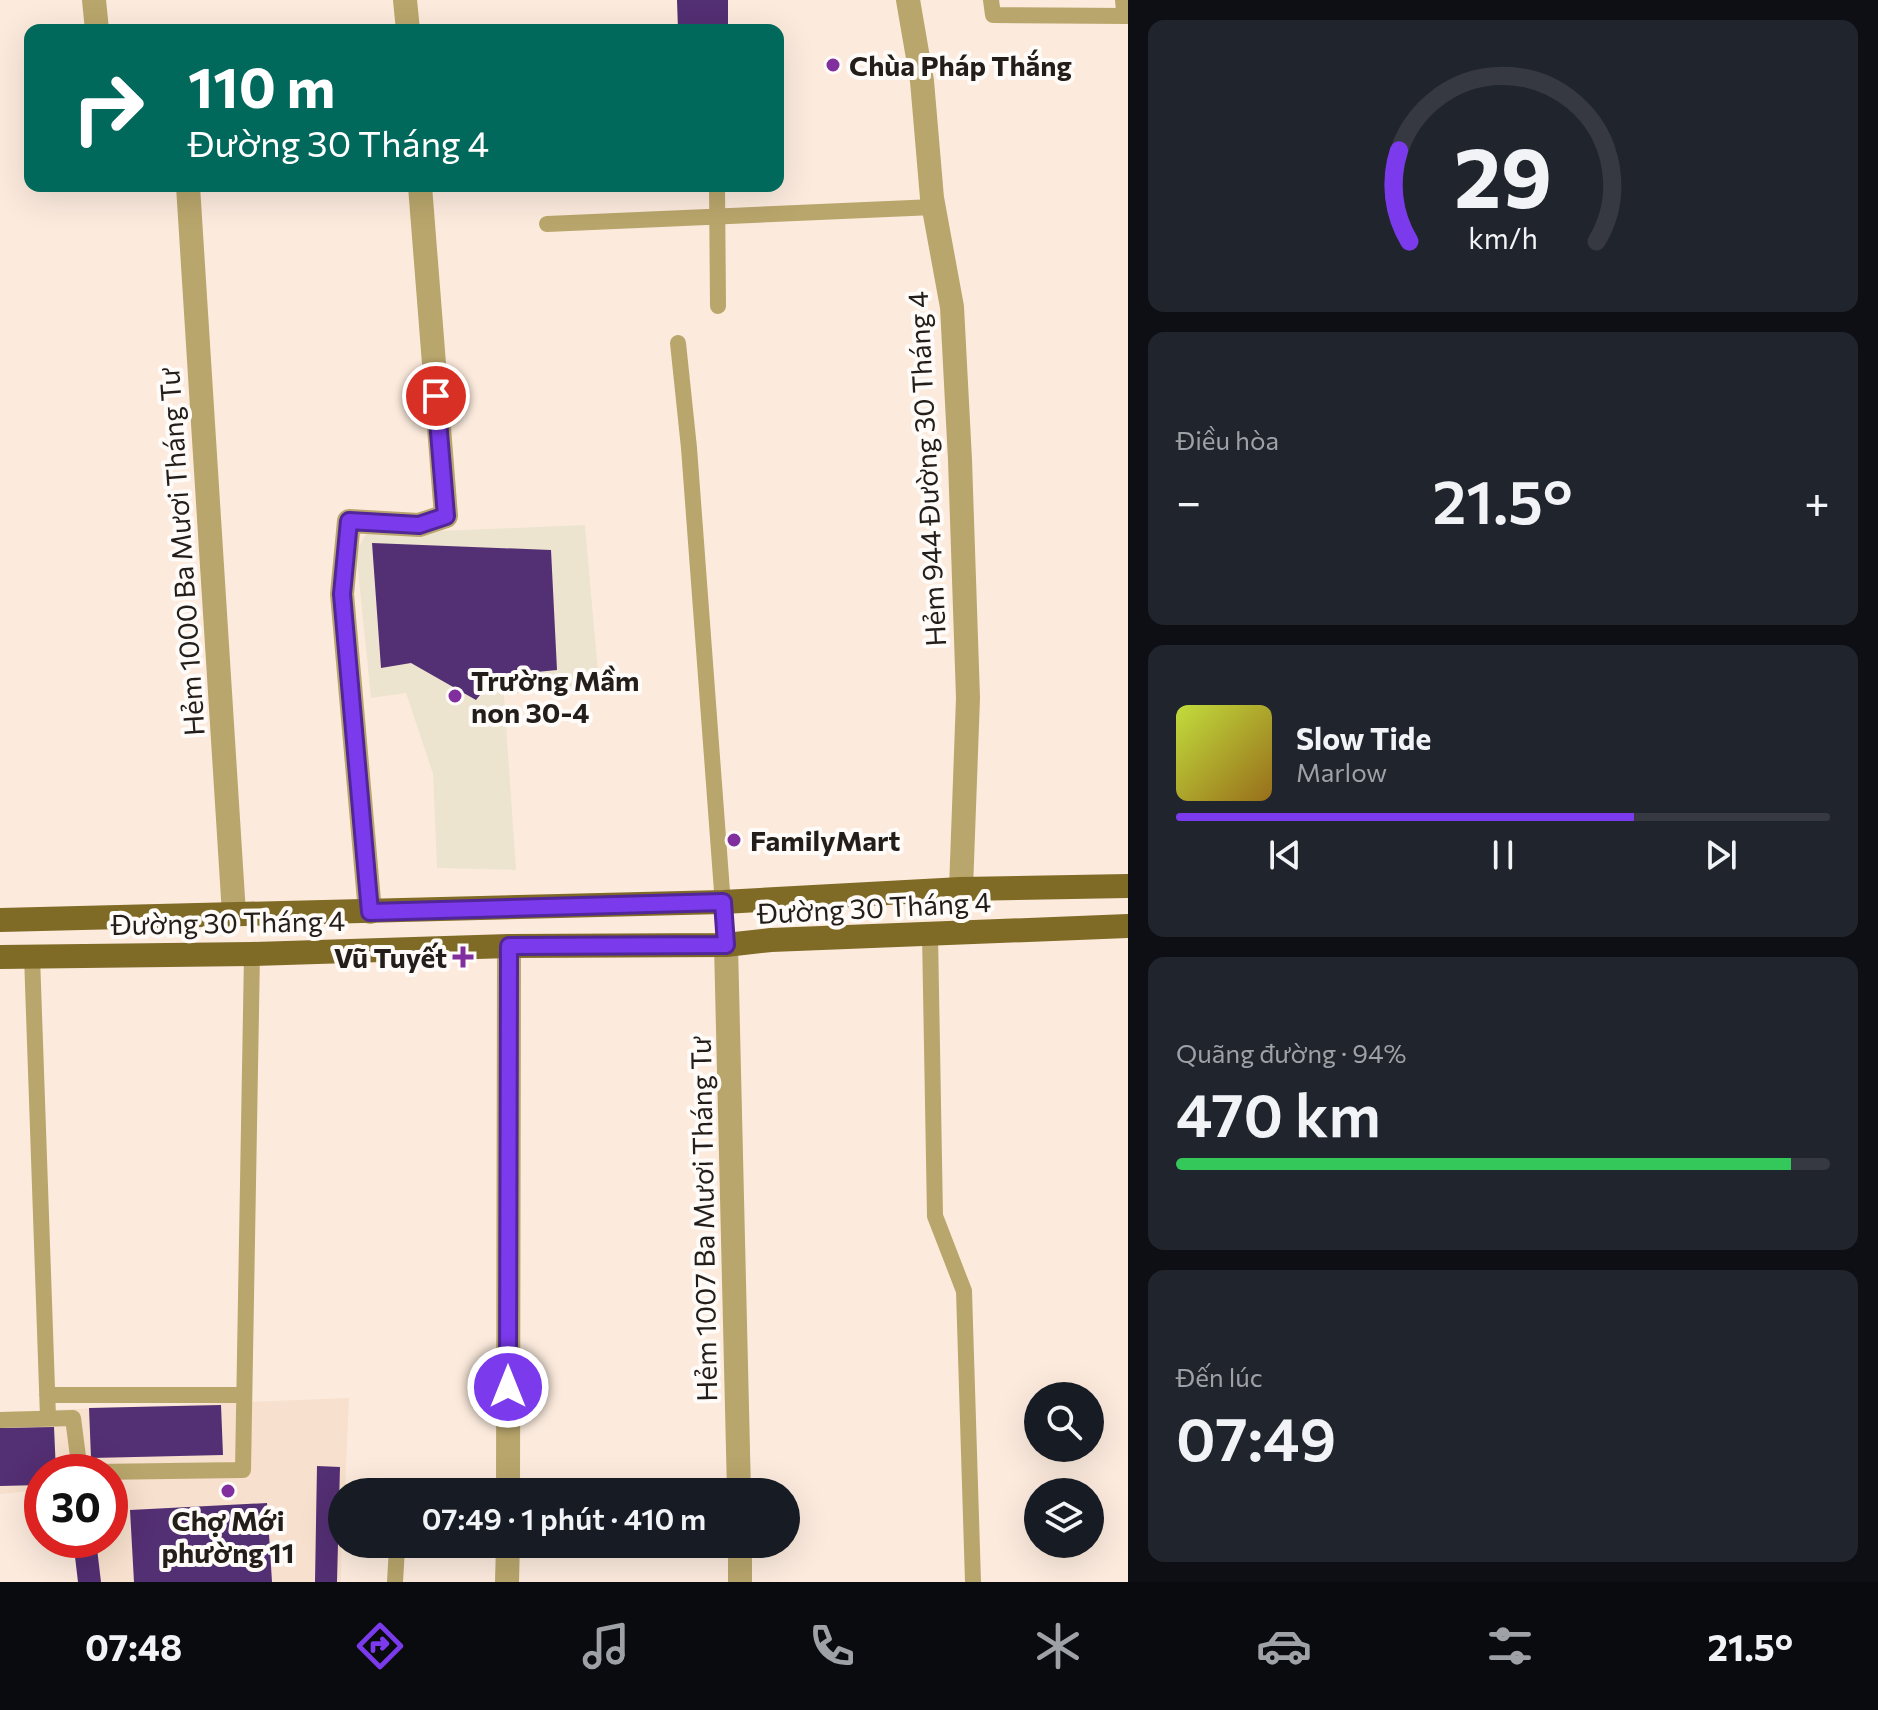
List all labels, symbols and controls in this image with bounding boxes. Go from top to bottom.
place label: Chùa Pháp Thắng [849,48,1072,82]
text: 110 m [188,51,335,120]
icon: right [56,56,160,160]
marker: Chùa Pháp Thắng [824,56,842,74]
text: Đường 30 Tháng 4 [188,120,489,164]
text: 29 [1454,123,1552,225]
text: km/h [1468,220,1538,255]
street label: Hẻm 944 Đường 30 Tháng 4 [900,290,952,647]
pin [402,362,470,430]
street label: Hẻm 1000 Ba Mươi Tháng Tư [151,367,211,737]
icon: arrive [414,374,458,418]
text: Điều hòa [1176,424,1279,455]
text: 21.5° [1432,463,1573,536]
text: − [1176,473,1201,527]
text: + [1804,473,1830,527]
place label: Trường Mầm non 30-4 [471,663,639,729]
marker: Trường Mầm non 30-4 [446,687,464,705]
text: Slow Tide [1296,719,1431,756]
text: Marlow [1296,756,1387,787]
place label: FamilyMart [750,823,901,857]
marker: FamilyMart [725,831,743,849]
icon: previous [1263,833,1307,877]
icon: pause [1481,833,1525,877]
icon: next [1699,833,1743,877]
street label: Đường 30 Tháng 4 [755,884,992,930]
street label: Đường 30 Tháng 4 [110,903,346,941]
place label: Vũ Tuyết [334,940,447,974]
marker: Vũ Tuyết [454,948,472,966]
street label: Hẻm 1007 Ba Mươi Tháng Tư [683,1036,723,1402]
text: Quãng đường · 94% [1176,1037,1407,1068]
text: 470 km [1176,1076,1381,1149]
position arrow [466,1345,550,1429]
text: Đến lúc [1176,1361,1263,1392]
map controls [1024,1382,1104,1558]
button: search [1024,1382,1104,1462]
text: 07:49 [1176,1400,1336,1473]
speed limit sign: 30 [24,1454,128,1558]
button: layers [1024,1478,1104,1558]
marker: Chợ Mới phường 11 [219,1482,237,1500]
text: 07:49 · 1 phút · 410 m [422,1499,706,1536]
place label: Chợ Mới phường 11 [162,1503,294,1569]
icon: directions [352,1618,408,1674]
icon: music [578,1618,634,1674]
icon: phone [804,1618,860,1674]
icon: climate [1030,1618,1086,1674]
icon: car [1256,1618,1312,1674]
icon: filters [1482,1618,1538,1674]
text: 07:48 [85,1624,182,1668]
text: 21.5° [1708,1624,1793,1668]

